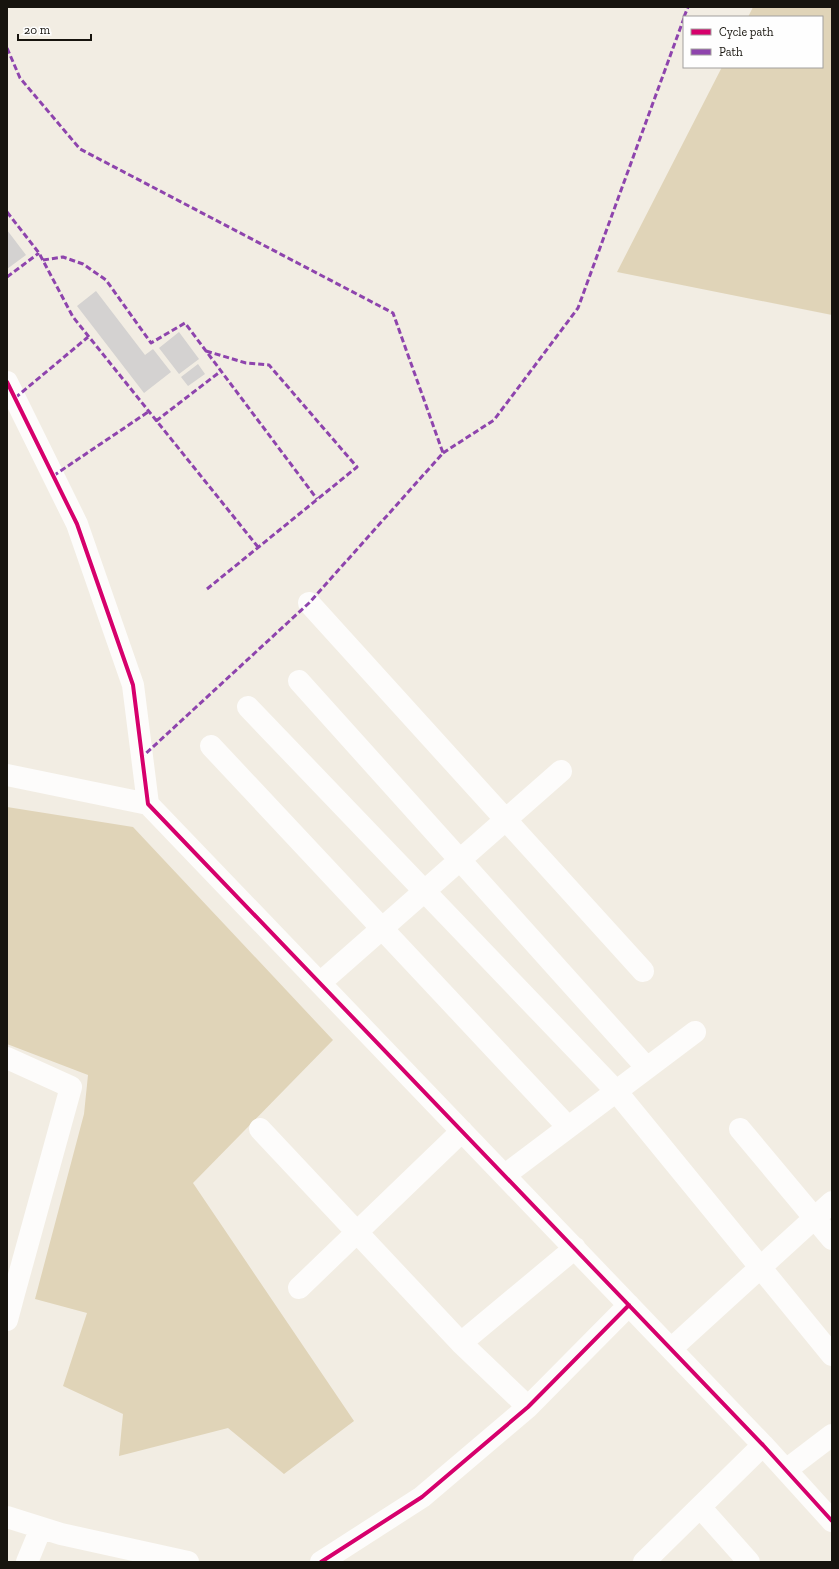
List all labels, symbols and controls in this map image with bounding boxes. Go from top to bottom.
scale bar [18,16,91,42]
legend [683,16,823,68]
text: 20 m [24,23,51,37]
text: Cycle path [719,25,774,39]
text: Path [719,45,743,59]

